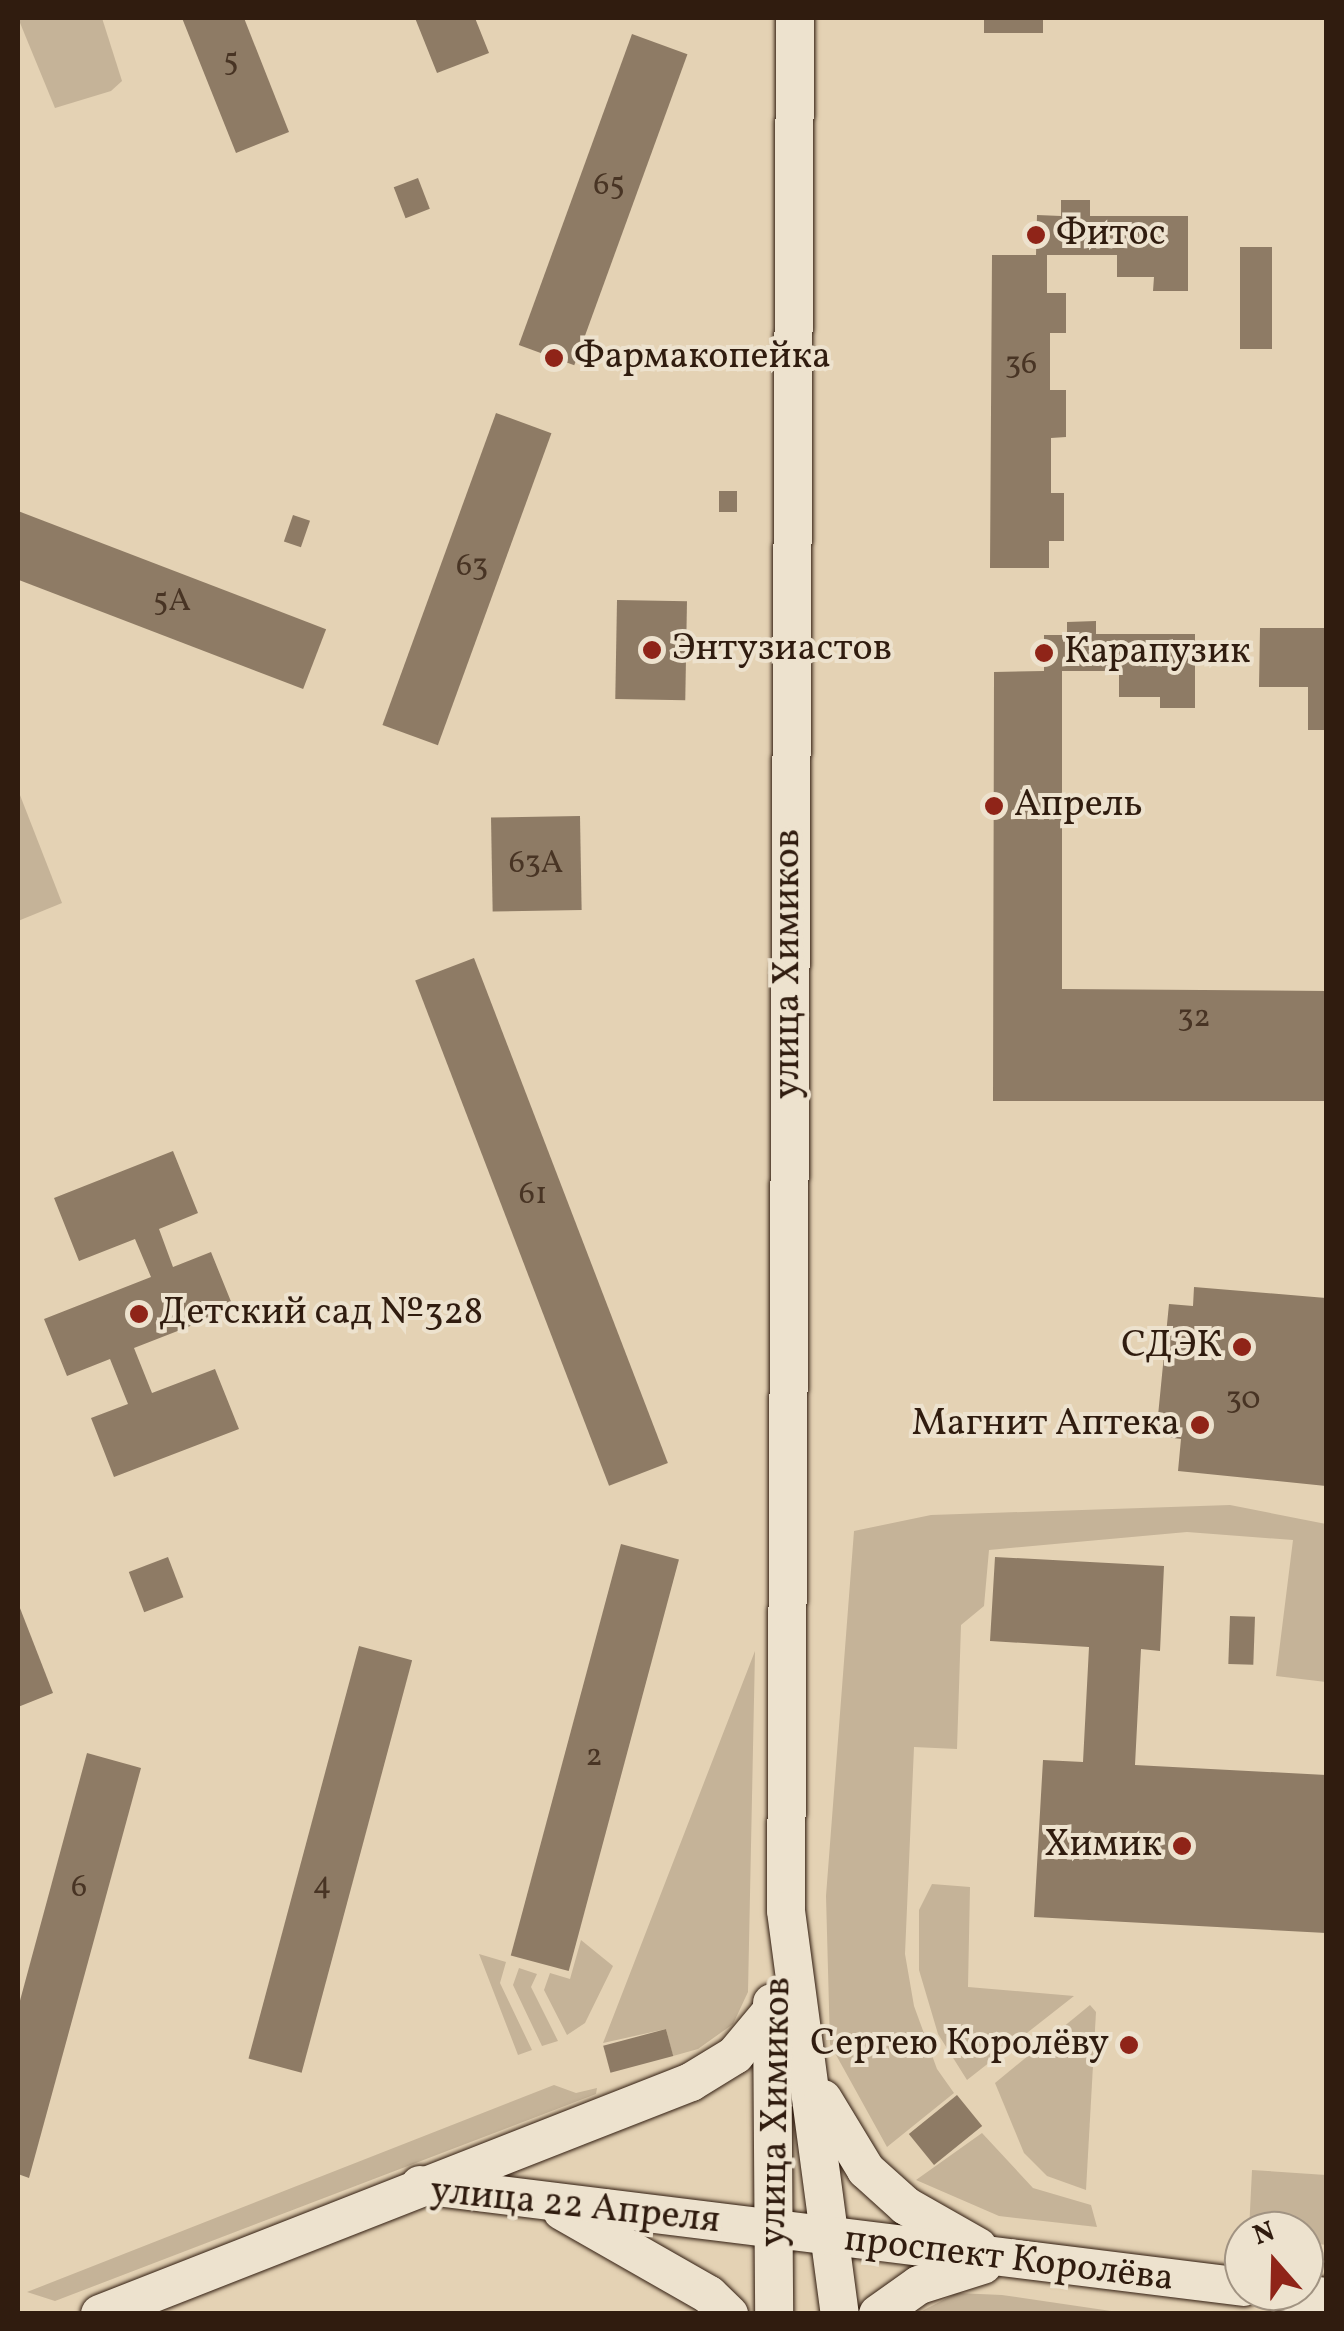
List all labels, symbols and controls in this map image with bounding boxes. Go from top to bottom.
house number: 5 [223,43,239,81]
house number: 65 [593,167,625,205]
place label: Фитос [1056,212,1166,258]
marker: Фитос [1025,224,1047,246]
place label: Фармакопейка [574,335,831,381]
house number: 36 [1005,346,1037,384]
marker: Фармакопейка [543,347,565,369]
house number: 63 [456,548,488,586]
house number: 5А [153,583,191,621]
place label: Энтузиастов [672,627,892,673]
place label: Карапузик [1064,630,1250,676]
marker: Энтузиастов [641,639,663,661]
marker: Карапузик [1033,642,1055,664]
place label: Апрель [1014,783,1143,829]
marker: Апрель [983,795,1005,817]
street label: улица Химиков [766,829,812,1099]
house number: 63А [509,845,563,883]
house number: 32 [1177,999,1211,1037]
house number: 61 [519,1176,547,1214]
place label: Детский сад №328 [159,1291,483,1337]
marker: Детский сад №328 [128,1303,150,1325]
place label: СДЭК [1121,1324,1222,1370]
marker: СДЭК [1231,1336,1253,1358]
house number: 30 [1225,1381,1261,1419]
place label: Магнит Аптека [911,1402,1180,1448]
marker: Магнит Аптека [1189,1414,1211,1436]
house number: 2 [585,1738,603,1776]
place label: Химик [1044,1823,1162,1869]
marker: Химик [1171,1835,1193,1857]
house number: 4 [312,1866,332,1904]
house number: 6 [71,1869,87,1907]
street label: улица Химиков [752,1977,802,2247]
place label: Сергею Королёву [810,2022,1109,2068]
marker: Сергею Королёву [1118,2034,1140,2056]
street label: улица 22 Апреля [428,2169,722,2245]
north arrow [1224,2211,1324,2311]
text: N [1248,2212,1280,2256]
street label: проспект Королёва [842,2217,1176,2303]

